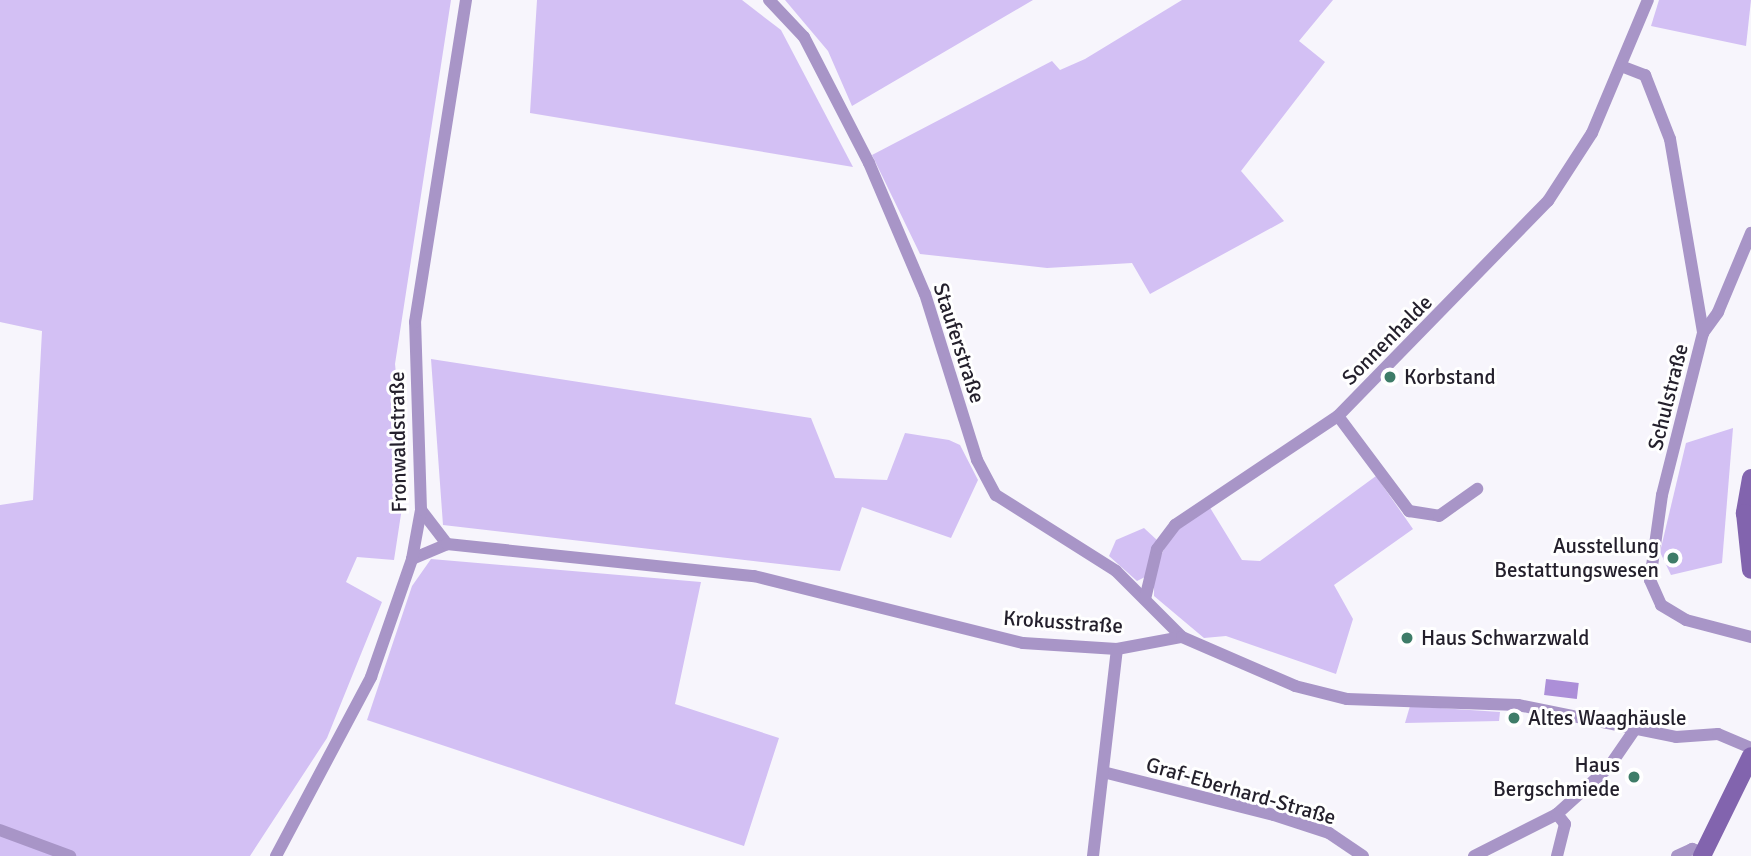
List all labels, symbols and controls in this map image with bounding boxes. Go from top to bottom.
street label: Stauferstraße [928,280,990,406]
street label: Sonnenhalde [1337,290,1437,390]
street label: Schulstraße [1643,341,1693,453]
place label: Korbstand [1404,364,1496,390]
marker: Korbstand [1382,369,1398,385]
street label: Fronwaldstraße [384,371,412,513]
place label: Ausstellung Bestattungswesen [1494,533,1659,583]
marker: Ausstellung Bestattungswesen [1665,550,1681,566]
street label: Krokusstraße [1002,605,1124,639]
place label: Haus Schwarzwald [1421,625,1589,651]
marker: Haus Schwarzwald [1399,630,1415,646]
place label: Altes Waaghäusle [1528,705,1687,731]
marker: Altes Waaghäusle [1506,710,1522,726]
street label: Graf-Eberhard-Straße [1143,752,1339,830]
place label: Haus Bergschmiede [1493,752,1620,802]
marker: Haus Bergschmiede [1626,769,1642,785]

